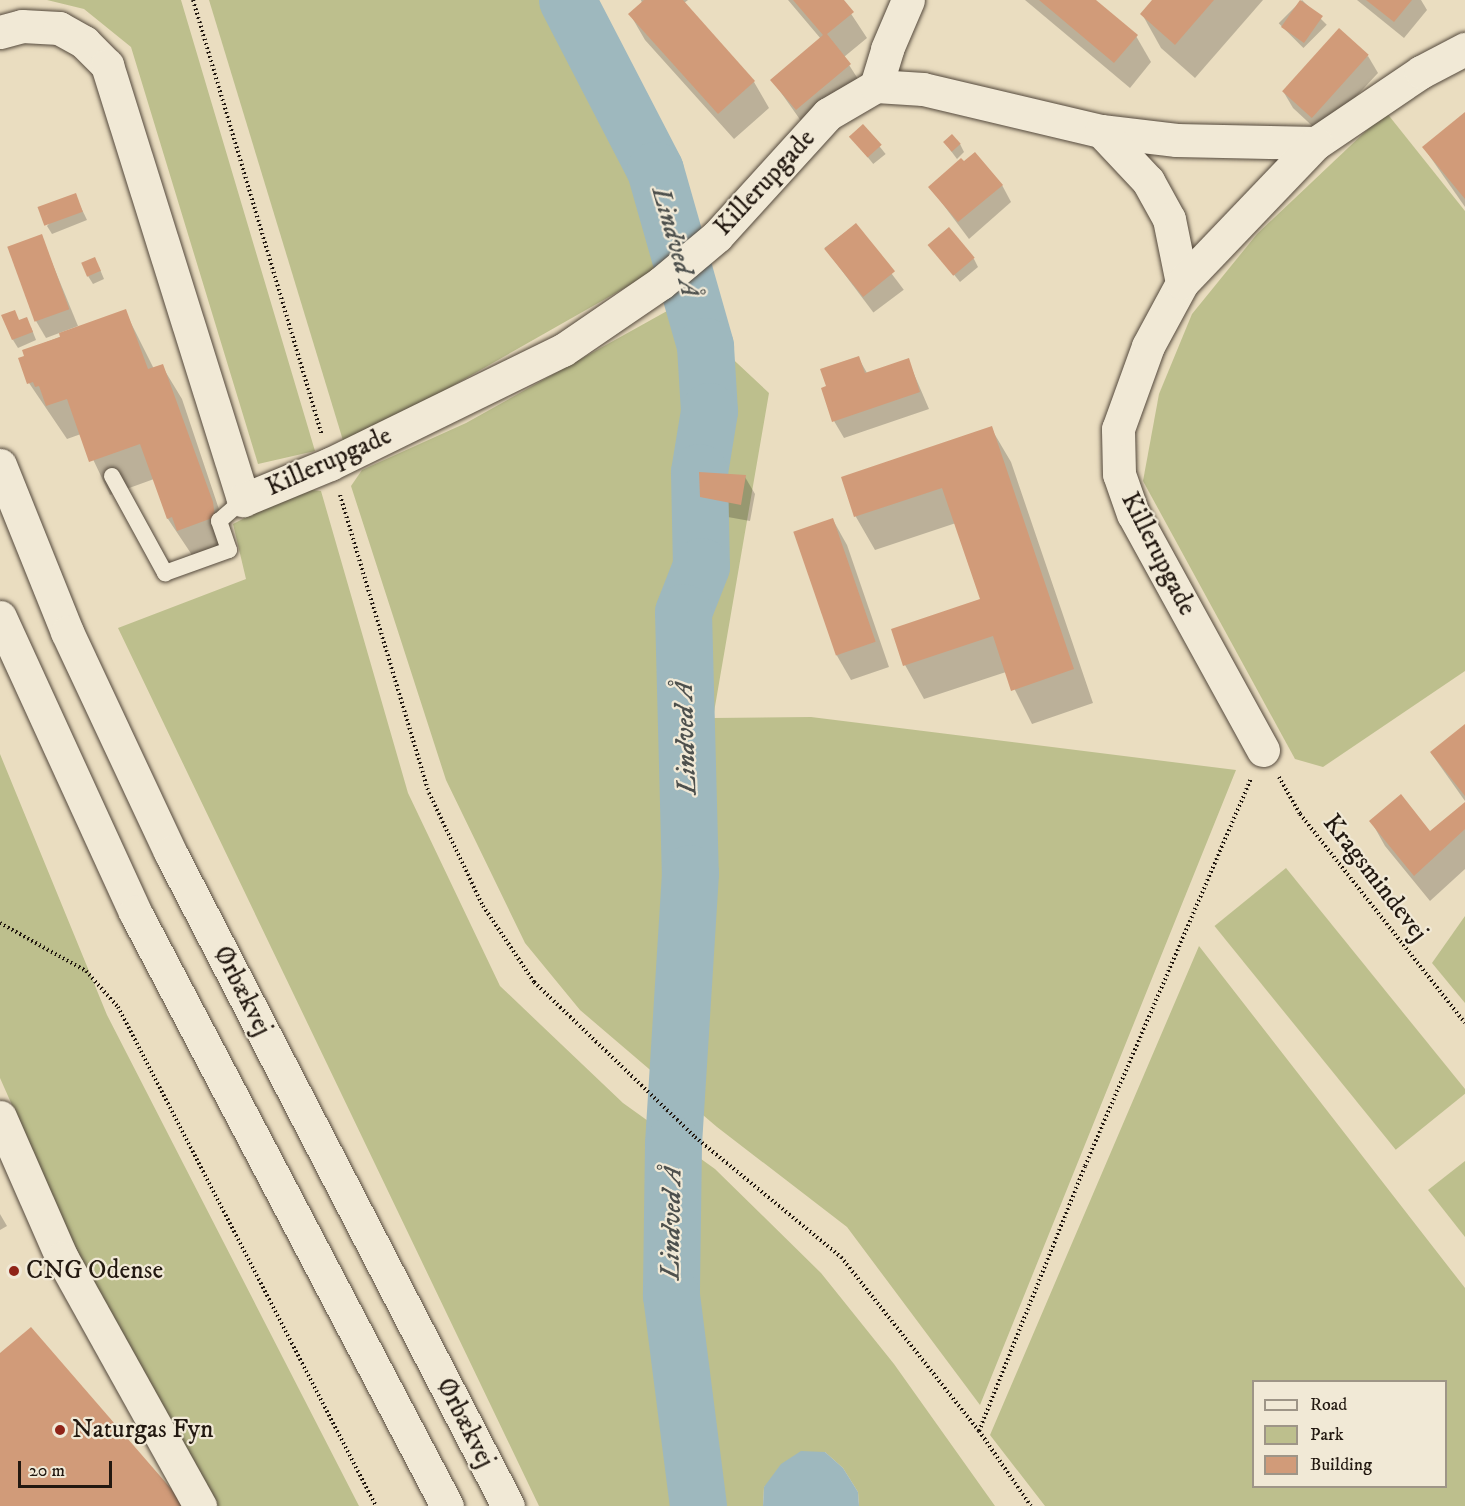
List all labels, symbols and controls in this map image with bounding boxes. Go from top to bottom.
street label: Killerupgade [708,123,822,243]
water label: Lindved Å [644,183,706,301]
street label: Killerupgade [261,421,397,503]
street label: Killerupgade [1114,487,1202,621]
water label: Lindved Å [668,681,704,795]
street label: Kragsmindevej [1316,808,1434,948]
street label: Ørbækvej [206,941,278,1041]
water label: Lindved Å [655,1166,689,1280]
place label: CNG Odense [26,1255,163,1287]
marker: CNG Odense [7,1264,21,1278]
street label: Ørbækvej [429,1373,501,1473]
legend [1252,1380,1447,1488]
text: Road [1310,1394,1347,1416]
place label: Naturgas Fyn [72,1414,214,1446]
marker: Naturgas Fyn [53,1423,67,1437]
text: Park [1310,1424,1344,1446]
scale bar [21,1449,116,1487]
text: Building [1310,1454,1372,1476]
text: 20 m [29,1460,65,1482]

